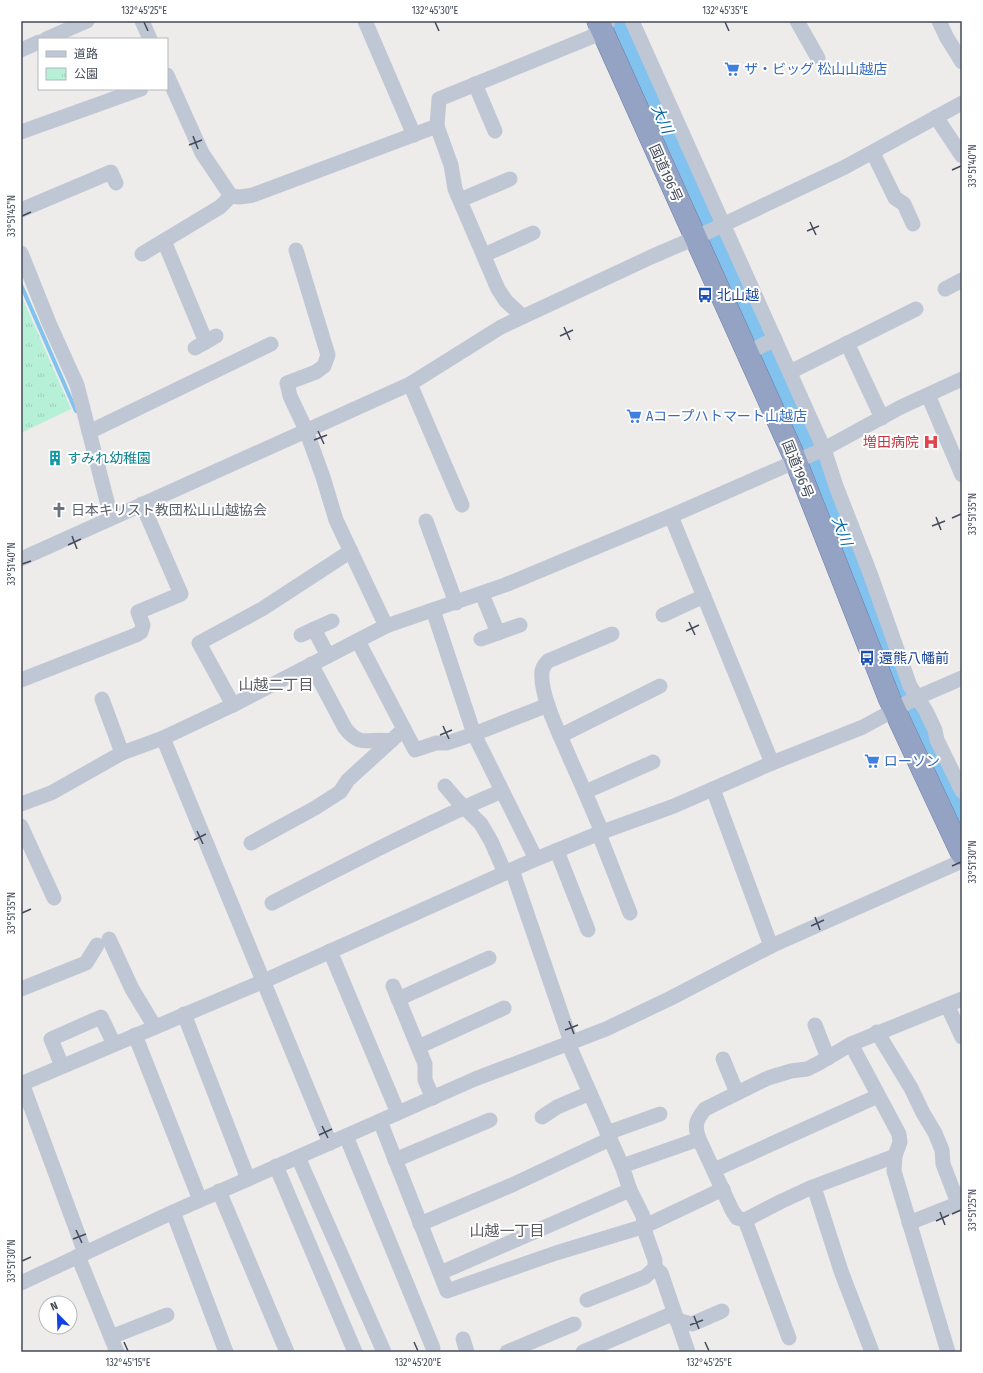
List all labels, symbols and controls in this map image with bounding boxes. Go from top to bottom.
text: 132°45'25"E [121,5,167,17]
text: 132°45'30"E [412,5,459,17]
text: 132°45'35"E [702,5,748,17]
legend [38,38,168,90]
text: 道路 [74,47,98,61]
supermarket icon: ザ・ビッグ 松山山越店 [723,60,741,78]
place label: ザ・ビッグ 松山山越店 [744,61,887,78]
text: 公園 [74,67,98,81]
water label: 大川 [648,102,677,138]
street label: 国道196号 [645,142,686,205]
text: 33°51'40"N [967,144,979,188]
text: 33°51'45"N [6,195,18,237]
bus stop icon: 北山越 [696,286,714,304]
place label: 北山越 [717,287,759,304]
supermarket icon: Aコープハトマート山越店 [625,407,643,425]
place label: Aコープハトマート山越店 [646,408,807,425]
hospital icon: 増田病院 [922,433,940,451]
place label: 増田病院 [863,434,919,451]
street label: 国道196号 [778,438,817,501]
building icon: すみれ幼稚園 [46,449,64,467]
place label: すみれ幼稚園 [67,450,151,467]
text: 33°51'35"N [967,493,979,535]
church icon: 日本キリスト教団松山山越協会 [50,501,68,519]
place label: 日本キリスト教団松山山越協会 [71,502,267,519]
water label: 大川 [828,514,856,550]
text: 33°51'40"N [6,542,18,586]
bus stop icon: 還熊八幡前 [858,649,876,667]
place label: 還熊八幡前 [879,650,949,667]
district label: 山越二丁目 [238,676,314,694]
supermarket icon: ローソン [863,752,881,770]
place label: ローソン [884,753,940,770]
text: 33°51'30"N [967,840,979,884]
text: 33°51'35"N [6,892,18,934]
text: 33°51'25"N [967,1189,979,1231]
district label: 山越一丁目 [469,1222,545,1240]
text: 33°51'30"N [6,1239,18,1283]
north arrow [38,1295,78,1335]
text: N [49,1299,60,1314]
text: 132°45'15"E [105,1357,151,1369]
text: 132°45'20"E [395,1357,442,1369]
text: 132°45'25"E [686,1357,732,1369]

